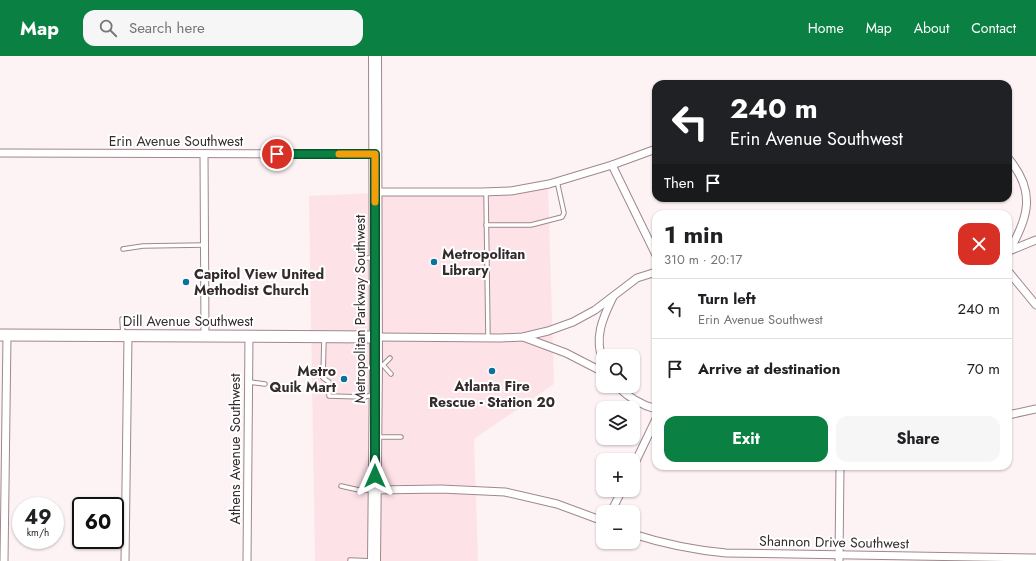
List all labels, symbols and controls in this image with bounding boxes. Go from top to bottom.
search box [83,10,363,46]
text: Map [20,15,59,42]
icon: search [97,17,119,39]
text: Search here [129,17,205,39]
text: Home [808,18,844,38]
text: Map [866,18,892,38]
text: About [914,18,949,38]
text: Contact [971,18,1016,38]
text: 240 m [730,88,818,129]
icon: left [664,96,716,148]
text: Erin Avenue Southwest [730,126,903,152]
street label: Erin Avenue Southwest [109,131,244,151]
pin [260,137,294,171]
icon: arrive [266,143,288,165]
text: Then [664,172,694,194]
icon: arrive [702,172,724,194]
street label: Metropolitan Parkway Southwest [350,214,370,403]
text: 1 min [664,217,724,252]
button: close [958,223,1000,265]
place label: Metropolitan Library [442,244,525,280]
text: 310 m · 20:17 [664,250,742,269]
marker: Metropolitan Library [429,257,439,267]
place label: Capitol View United Methodist Church [194,264,324,300]
marker: Capitol View United Methodist Church [181,277,191,287]
text: Turn left [698,288,756,310]
icon: left [664,298,686,320]
text: 240 m [958,298,1000,320]
text: Erin Avenue Southwest [698,310,823,329]
street label: Dill Avenue Southwest [123,311,254,331]
map controls [596,349,640,549]
button: search [596,349,640,393]
icon: arrive [664,358,686,380]
text: Arrive at destination [698,358,840,380]
text: 70 m [967,358,1000,380]
place label: Metro Quik Mart [270,361,337,397]
marker: Atlanta Fire Rescue - Station 20 [487,366,497,376]
street label: Athens Avenue Southwest [225,373,245,525]
marker: Metro Quik Mart [339,374,349,384]
place label: Atlanta Fire Rescue - Station 20 [429,376,555,412]
button: layers [596,401,640,445]
button: Exit [664,416,828,462]
button: Share [836,416,1000,462]
button: + [596,453,640,497]
position arrow [354,455,396,497]
speed limit sign: 60 [72,497,124,549]
text: 49 [24,503,52,532]
button: − [596,505,640,549]
text: km/h [27,525,49,540]
street label: Shannon Drive Southwest [759,531,910,553]

